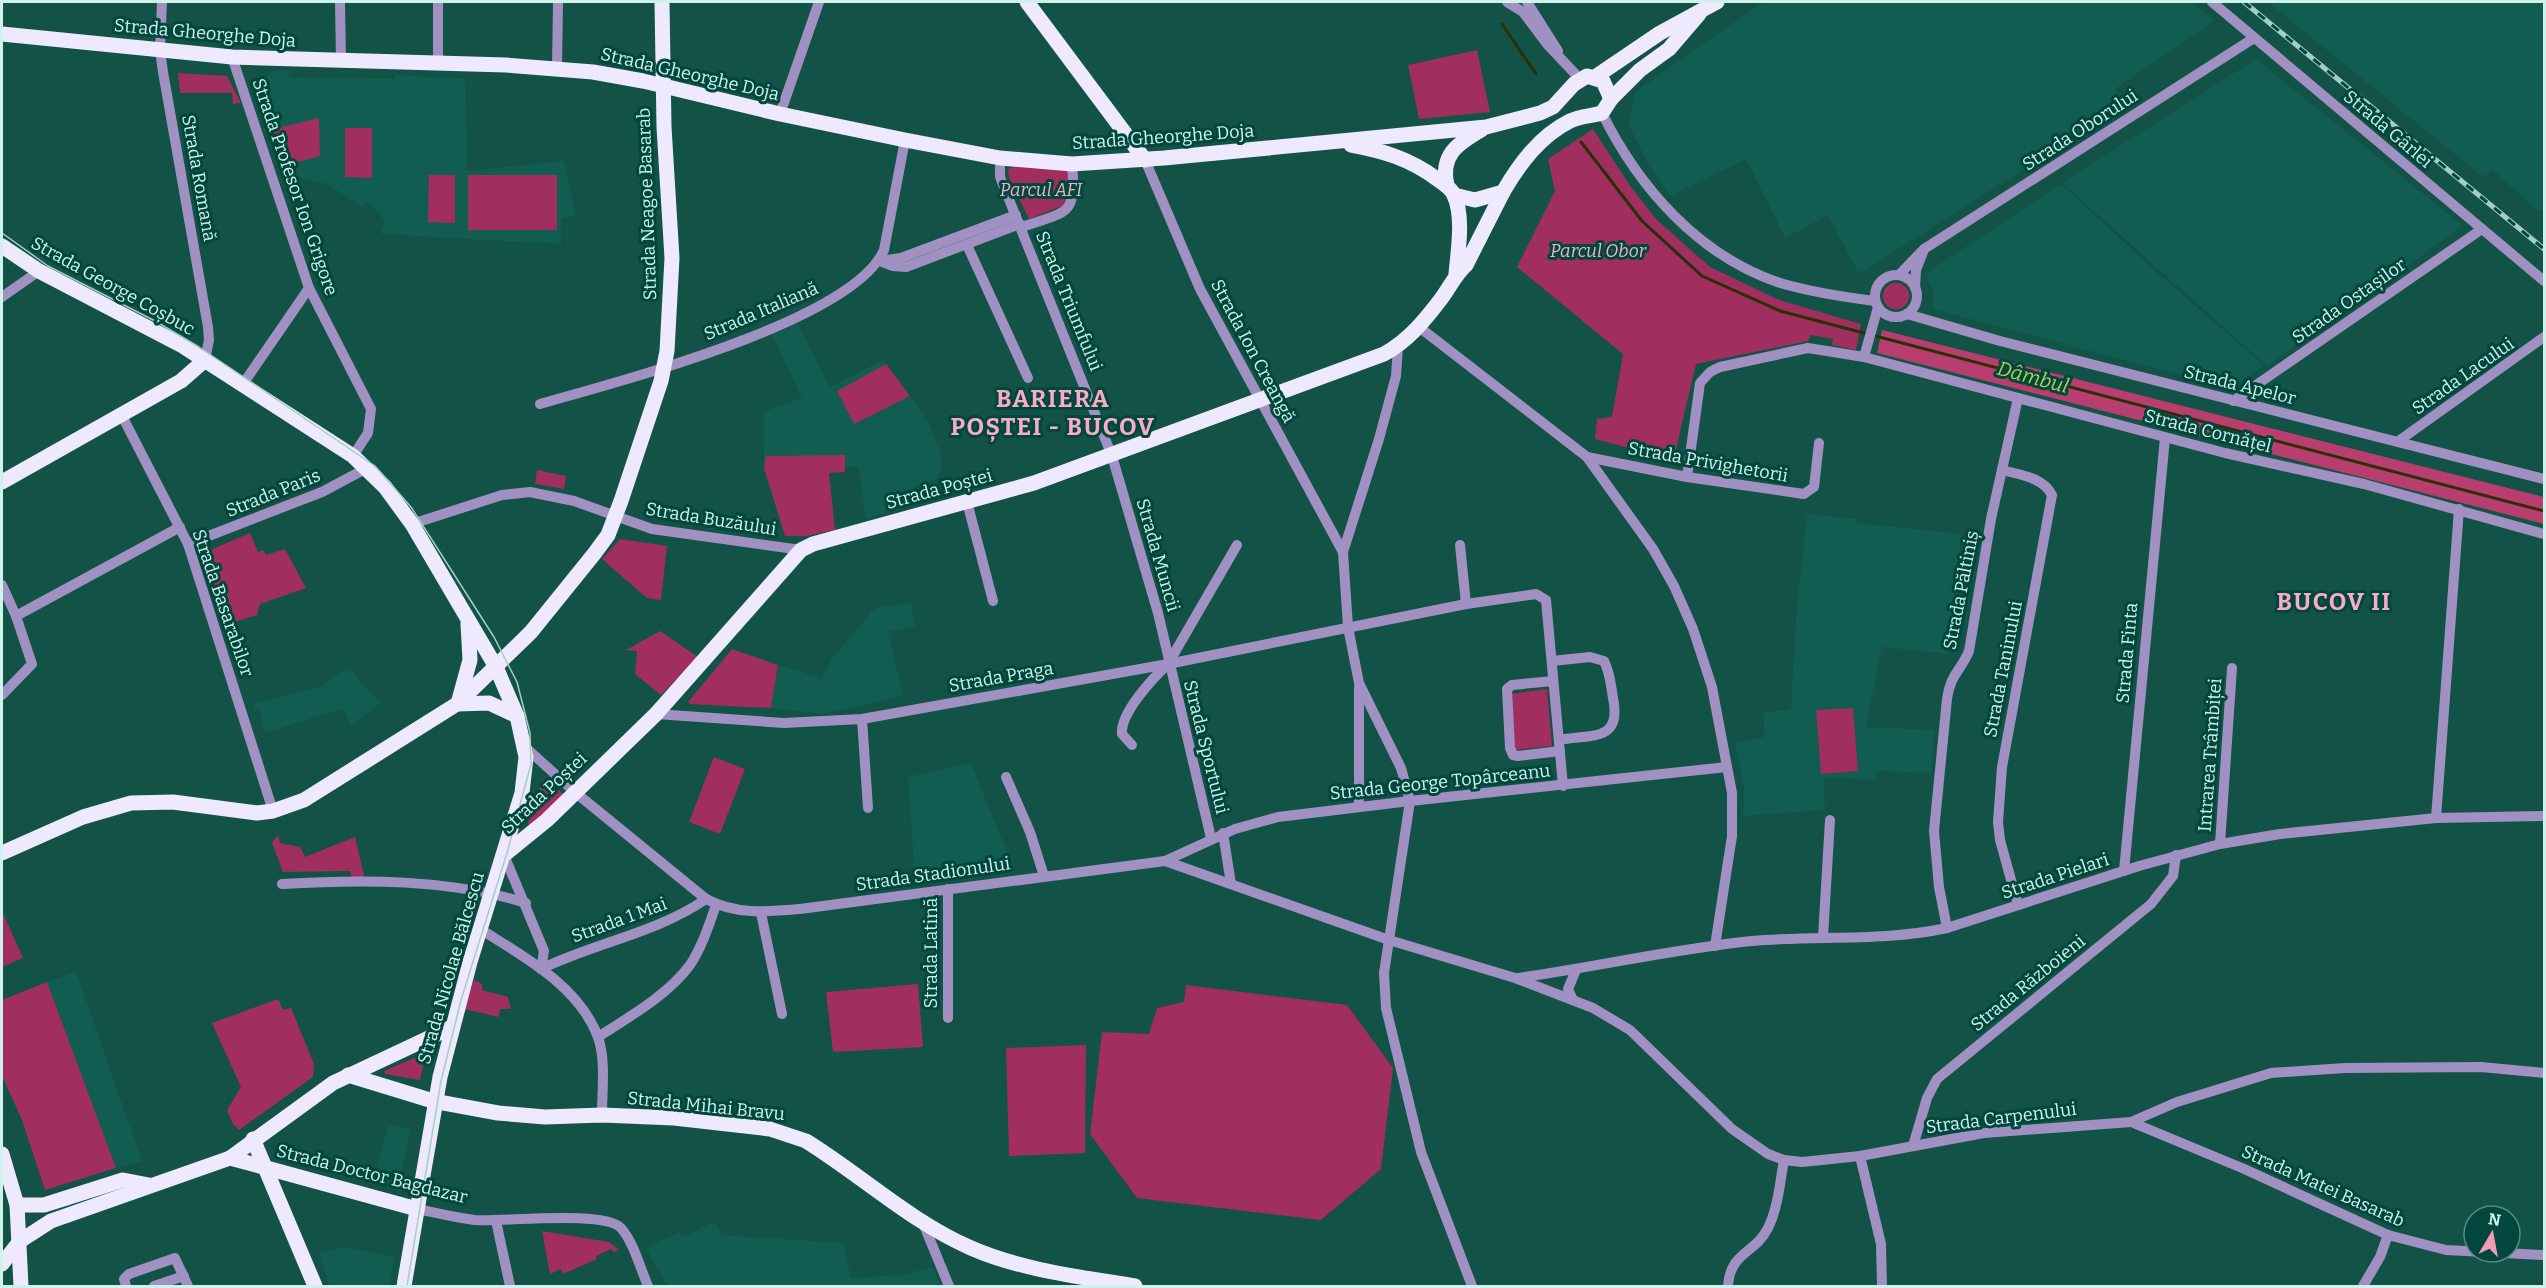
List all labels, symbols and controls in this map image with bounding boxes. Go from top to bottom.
street label: Strada Gheorghe Doja [113,14,297,52]
street label: Strada Gheorghe Doja [599,43,782,105]
street label: Strada Profesor Ion Grigore [247,75,343,299]
street label: Strada Oborului [2018,85,2142,175]
street label: Strada Gârlei [2339,86,2437,172]
street label: Strada Neagoe Basarab [633,107,661,301]
street label: Strada Romană [177,113,221,243]
street label: Strada Gheorghe Doja [1071,120,1255,154]
park label: Parcul AFI [1000,179,1083,201]
street label: Strada Triumfului [1031,228,1107,374]
street label: Strada George Coșbuc [27,232,199,340]
park label: Parcul Obor [1550,240,1647,262]
street label: Strada Ostașilor [2288,254,2410,348]
street label: Strada Ion Creangă [1206,276,1300,426]
street label: Strada Italiană [700,277,822,345]
street label: Strada Lacului [2408,333,2518,419]
water label: Dâmbul [1995,356,2071,398]
street label: Strada Apelor [2182,360,2298,410]
district label: BARIERA POȘTEI - BUCOV [950,385,1156,443]
street label: Strada Cornățel [2142,405,2274,457]
street label: Strada Privighetorii [1626,437,1790,487]
street label: Strada Paris [223,464,323,522]
street label: Strada Poștei [883,464,995,514]
street label: Strada Muncii [1131,496,1185,614]
street label: Strada Buzăului [644,498,778,540]
street label: Strada Basarabilor [188,527,259,680]
street label: Strada Păltiniș [1939,529,1983,651]
district label: BUCOV II [2276,588,2392,616]
street label: Strada Taninului [1979,599,2027,739]
street label: Strada Finta [2112,602,2142,704]
street label: Strada Praga [947,657,1055,697]
street label: Intrarea Trâmbiței [2194,677,2226,833]
street label: Strada Sportului [1179,678,1233,816]
street label: Strada Poștei [497,748,591,838]
street label: Strada George Topârceanu [1329,759,1551,805]
street label: Strada Pielari [1998,848,2112,904]
street label: Strada Stadionului [854,852,1012,896]
street label: Strada Nicolae Bălcescu [413,869,489,1067]
street label: Strada 1 Mai [568,893,670,947]
street label: Strada Latină [920,897,942,1008]
street label: Strada Războieni [1966,930,2090,1036]
street label: Strada Mihai Bravu [626,1087,786,1125]
street label: Strada Carpenului [1924,1098,2078,1138]
street label: Strada Doctor Bagdazar [274,1140,470,1208]
street label: Strada Matei Basarab [2238,1140,2408,1232]
north arrow [2462,1204,2522,1264]
text: N [2487,1209,2502,1230]

